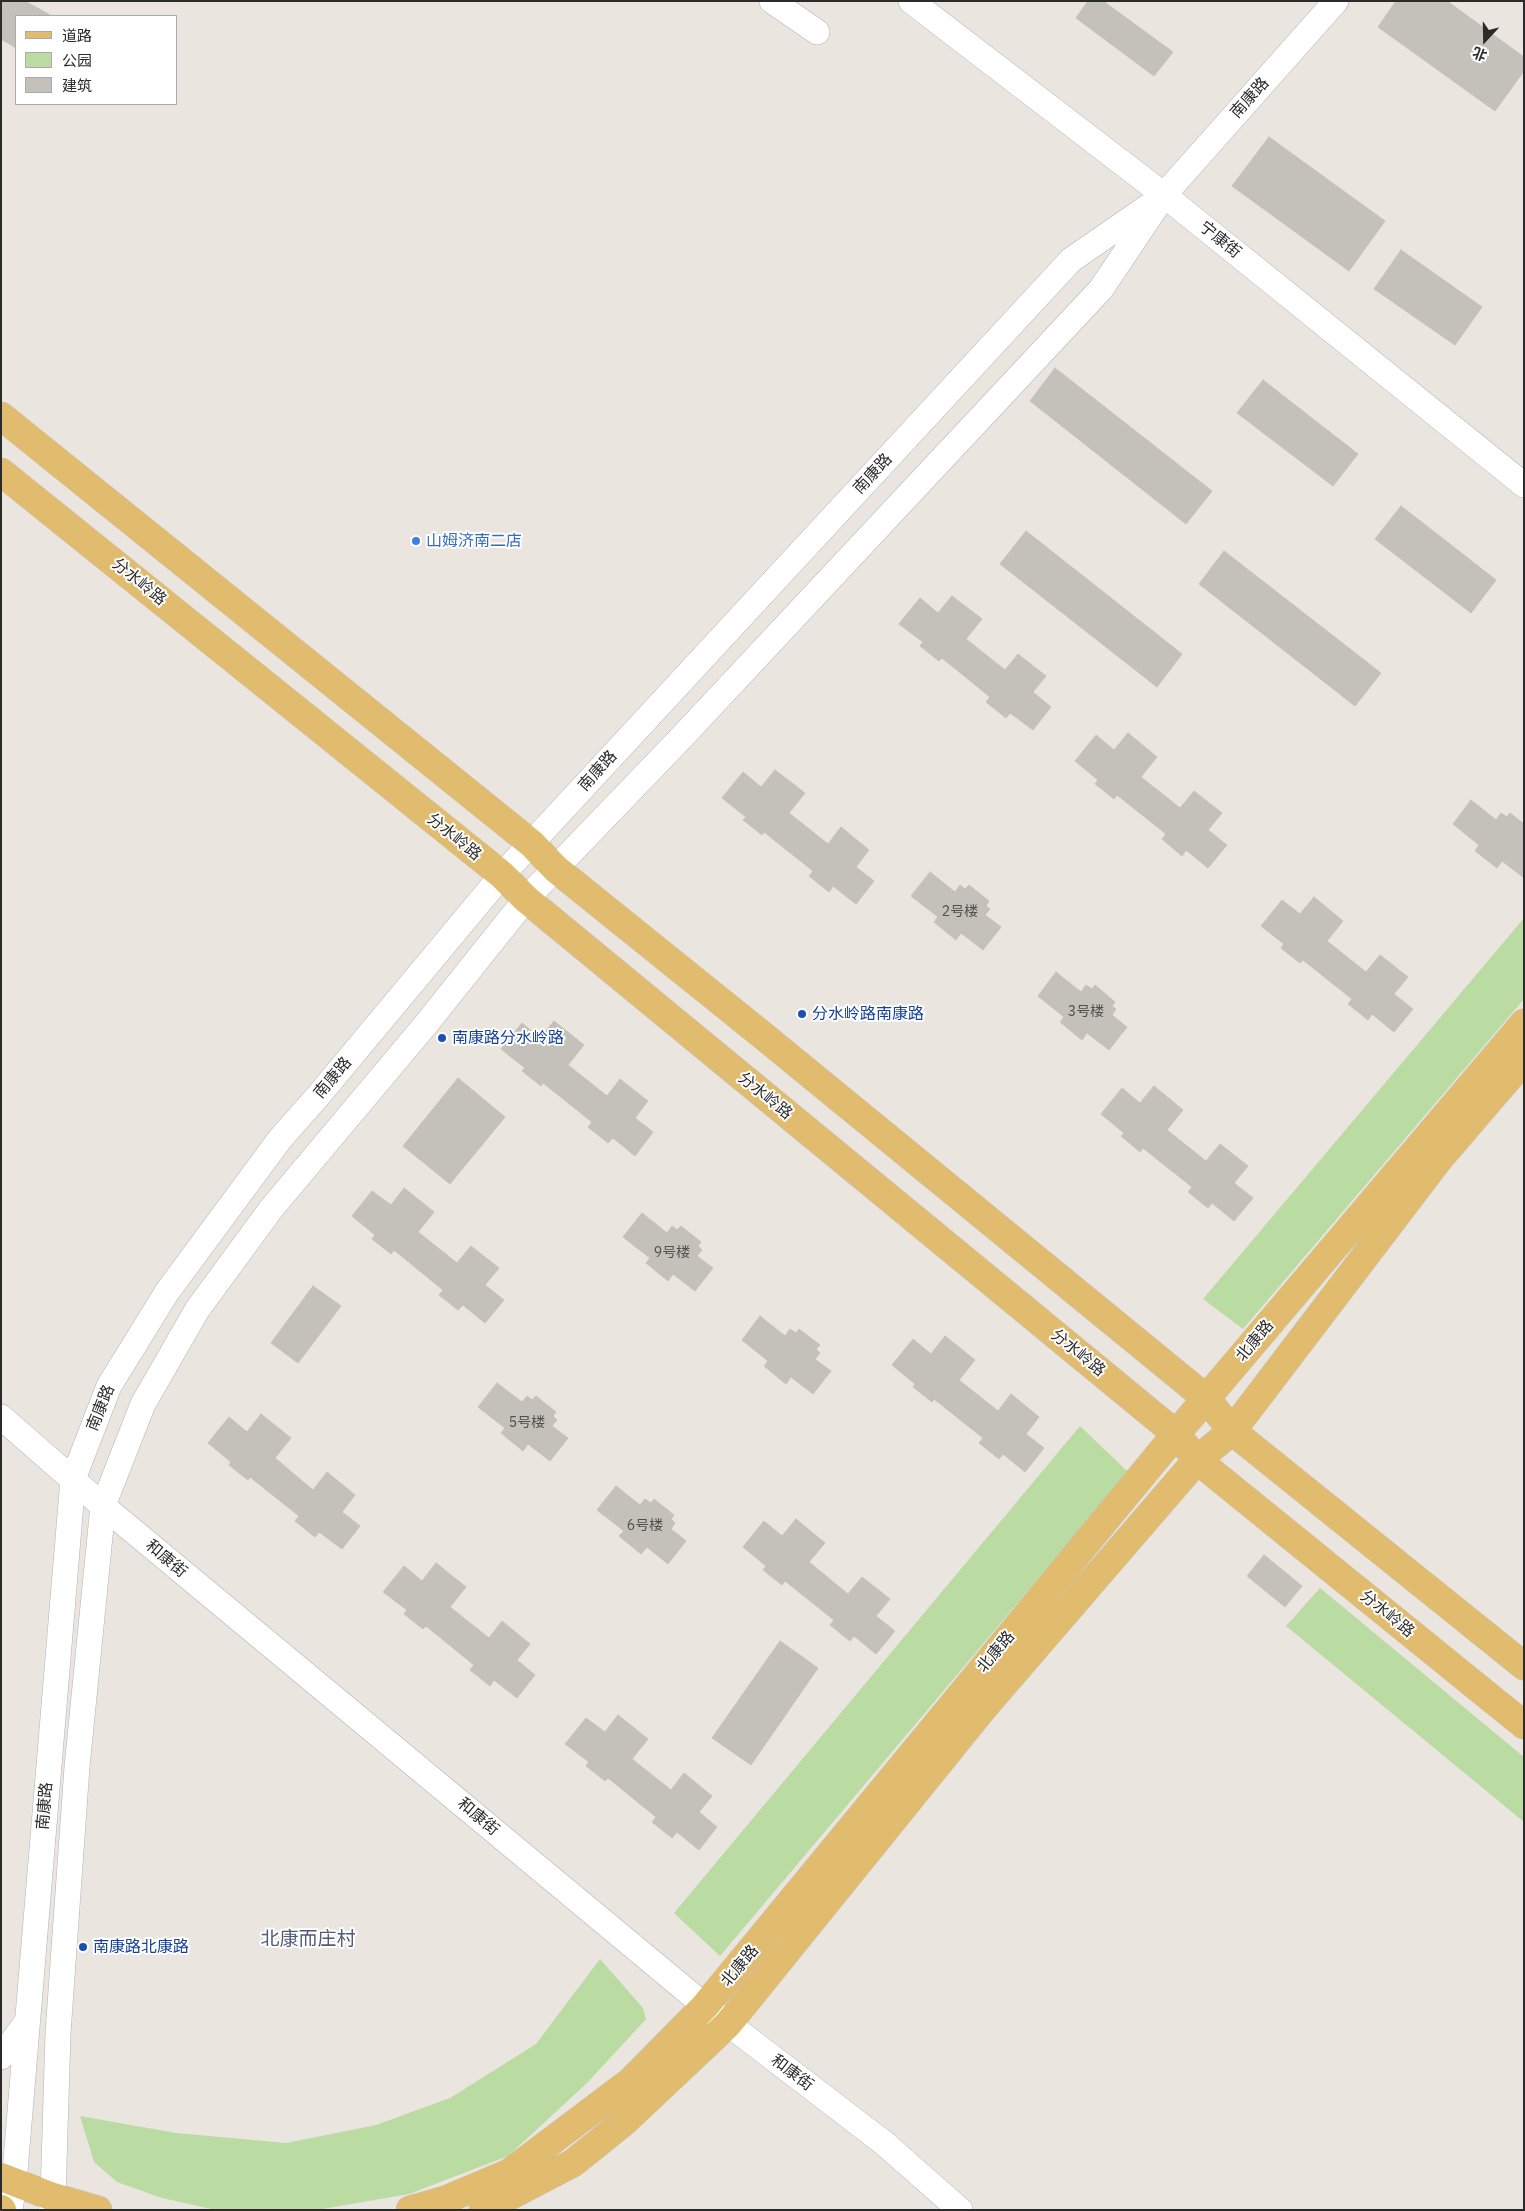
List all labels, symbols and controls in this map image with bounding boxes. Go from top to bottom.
legend [15,15,178,105]
north arrow [1460,15,1510,65]
text: 道路 [62,26,92,45]
text: 北 [1470,43,1489,65]
text: 公园 [62,51,92,70]
street label: 南康路 [1227,74,1273,122]
text: 建筑 [62,76,92,95]
street label: 宁康街 [1195,217,1245,263]
street label: 南康路 [850,450,896,498]
place label: 山姆济南二店 [426,531,522,551]
marker: 山姆济南二店 [410,535,422,547]
street label: 分水岭路 [108,554,170,610]
street label: 南康路 [575,747,621,795]
street label: 分水岭路 [423,809,485,865]
house number: 2号楼 [942,904,978,920]
place label: 分水岭路南康路 [812,1004,924,1024]
house number: 3号楼 [1068,1004,1104,1020]
marker: 分水岭路南康路 [796,1008,808,1020]
place label: 南康路分水岭路 [452,1028,564,1048]
marker: 南康路分水岭路 [436,1032,448,1044]
street label: 南康路 [310,1053,356,1103]
street label: 分水岭路 [734,1068,796,1124]
house number: 9号楼 [654,1245,690,1261]
street label: 北康路 [1232,1316,1278,1366]
street label: 分水岭路 [1047,1325,1109,1381]
street label: 南康路 [83,1382,119,1434]
house number: 5号楼 [509,1415,545,1431]
house number: 6号楼 [627,1518,663,1534]
street label: 和康街 [141,1536,191,1582]
street label: 分水岭路 [1356,1586,1418,1642]
street label: 北康路 [973,1627,1019,1677]
street label: 南康路 [33,1781,57,1831]
street label: 和康街 [453,1794,503,1840]
district label: 北康而庄村 [261,1929,355,1951]
place label: 南康路北康路 [93,1937,189,1957]
marker: 南康路北康路 [77,1941,89,1953]
street label: 北康路 [717,1941,763,1991]
street label: 和康街 [767,2051,817,2095]

